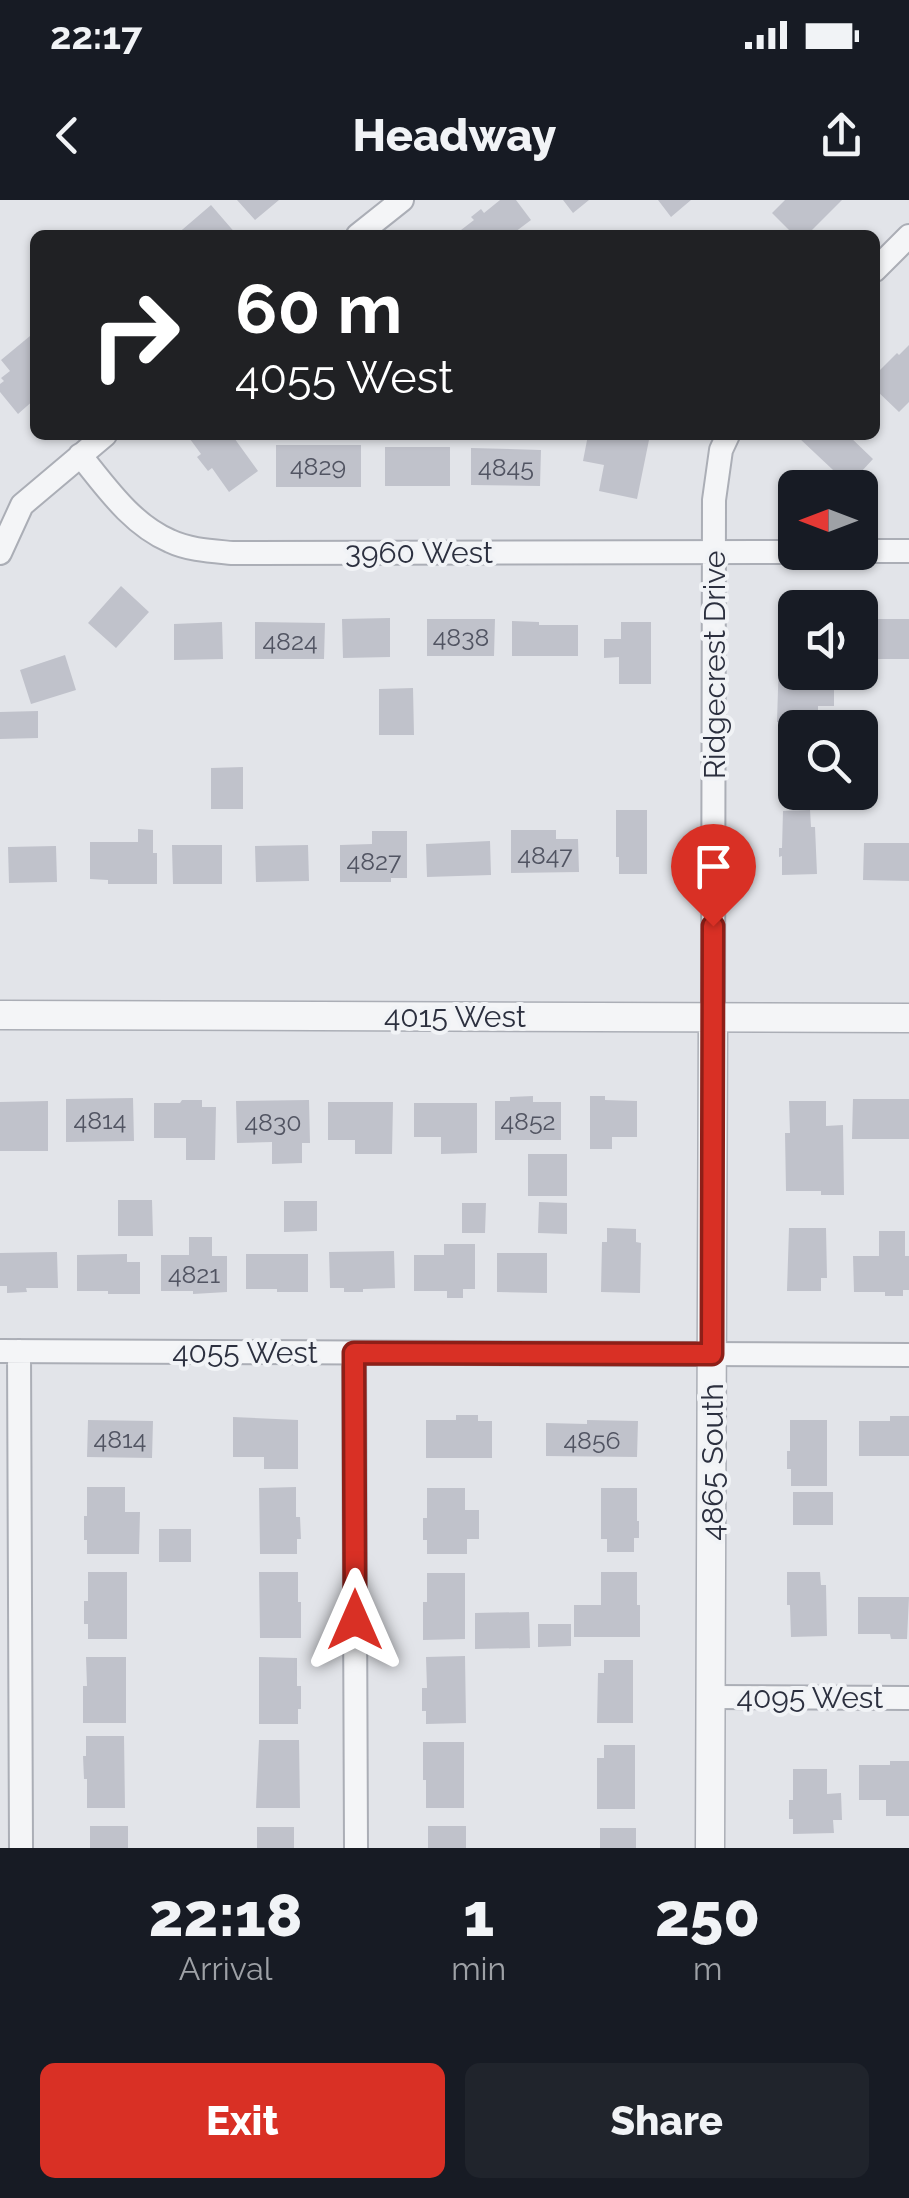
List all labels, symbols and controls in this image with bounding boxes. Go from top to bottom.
text: 22:17 [50,13,142,58]
icon: back [40,108,95,163]
icon: share [814,108,869,163]
text: Headway [353,109,556,162]
text: 60 m [235,267,402,349]
icon: right [70,270,200,400]
text: 4055 West [235,351,453,404]
house number: 4829 [290,451,346,481]
house number: 4845 [478,452,534,482]
north arrow [778,470,878,570]
map controls [778,470,878,810]
street label: 3960 West [345,535,493,570]
street label: Ridgecrest Drive [697,551,732,779]
button: sound [778,590,878,690]
house number: 4838 [433,622,489,652]
house number: 4824 [262,626,318,656]
button: search [778,710,878,810]
pin [671,824,756,927]
icon: arrive [686,839,741,894]
house number: 4847 [517,840,573,870]
house number: 4827 [347,846,402,876]
street label: 4015 West [384,999,526,1034]
house number: 4814 [74,1105,126,1135]
house number: 4852 [500,1106,556,1136]
house number: 4830 [244,1107,302,1137]
house number: 4821 [168,1259,220,1289]
street label: 4055 West [172,1335,318,1370]
street label: 4865 South [695,1383,730,1541]
house number: 4814 [94,1424,146,1454]
house number: 4856 [563,1425,621,1455]
position arrow [303,1568,407,1672]
street label: 4095 West [737,1680,883,1715]
text: 22:18 [149,1880,302,1950]
text: 1 [463,1880,494,1950]
text: 250 [655,1880,760,1950]
text: Arrival [179,1950,273,1987]
text: min [451,1950,506,1987]
text: m [693,1950,722,1987]
button: Exit [40,2063,445,2178]
button: Share [465,2063,869,2178]

